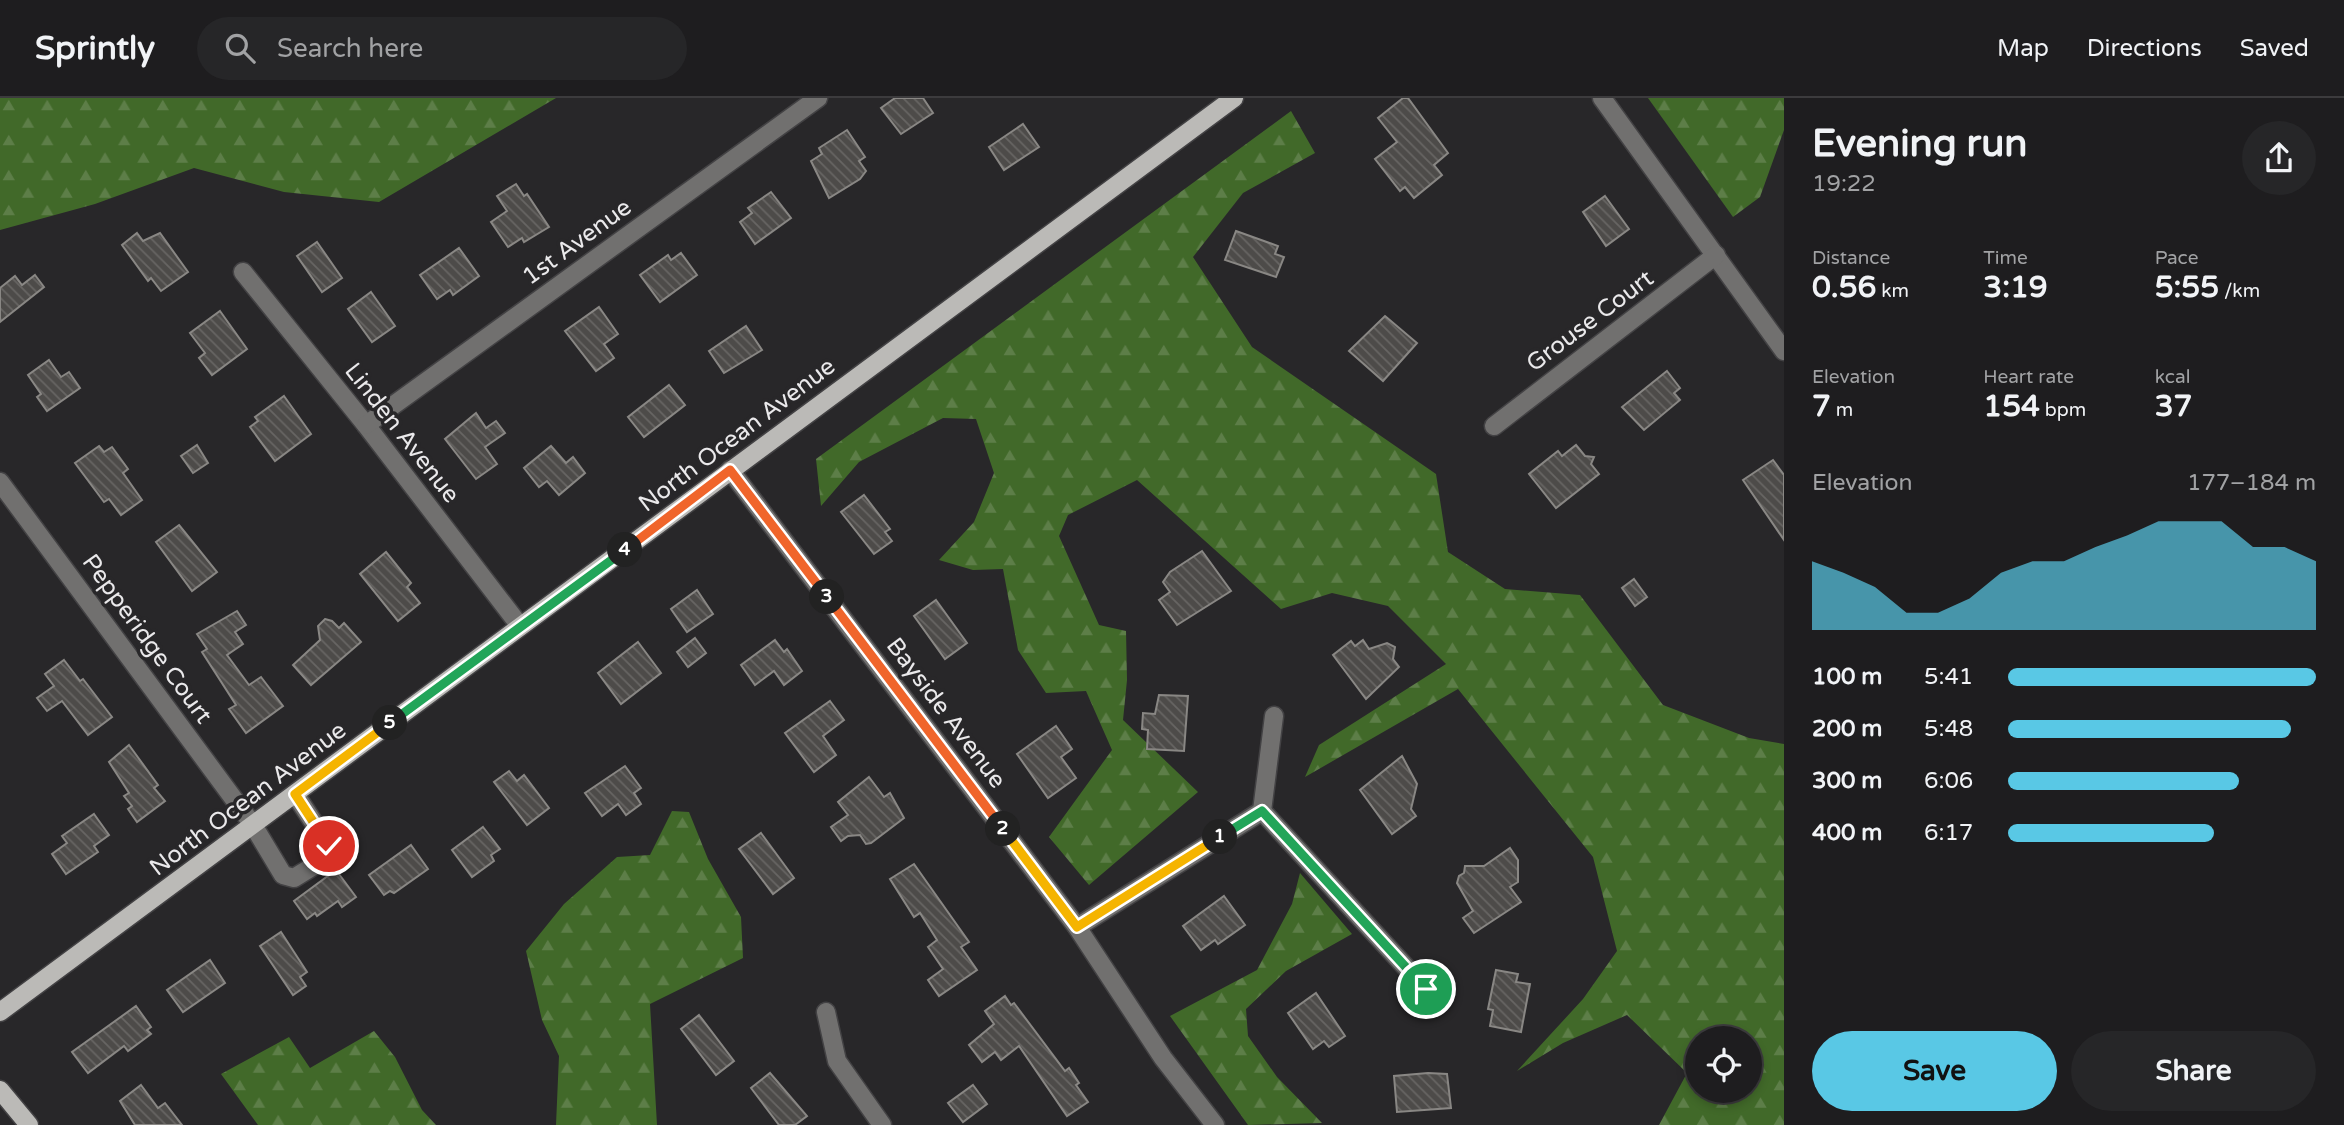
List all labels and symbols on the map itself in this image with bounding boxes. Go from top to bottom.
street label: 1st Avenue [517,193,637,291]
street label: Grouse Court [1521,264,1659,378]
street label: North Ocean Avenue [633,352,841,518]
street label: Linden Avenue [338,357,466,509]
pin: 4 [608,532,642,568]
street label: Pepperidge Court [76,549,218,729]
pin: 3 [810,580,844,614]
street label: Bayside Avenue [880,632,1012,794]
pin: 5 [372,706,408,740]
street label: North Ocean Avenue [144,716,352,882]
pin: 2 [986,812,1020,846]
pin [299,816,359,876]
pin: 1 [1202,820,1238,854]
pin [1396,959,1456,1019]

